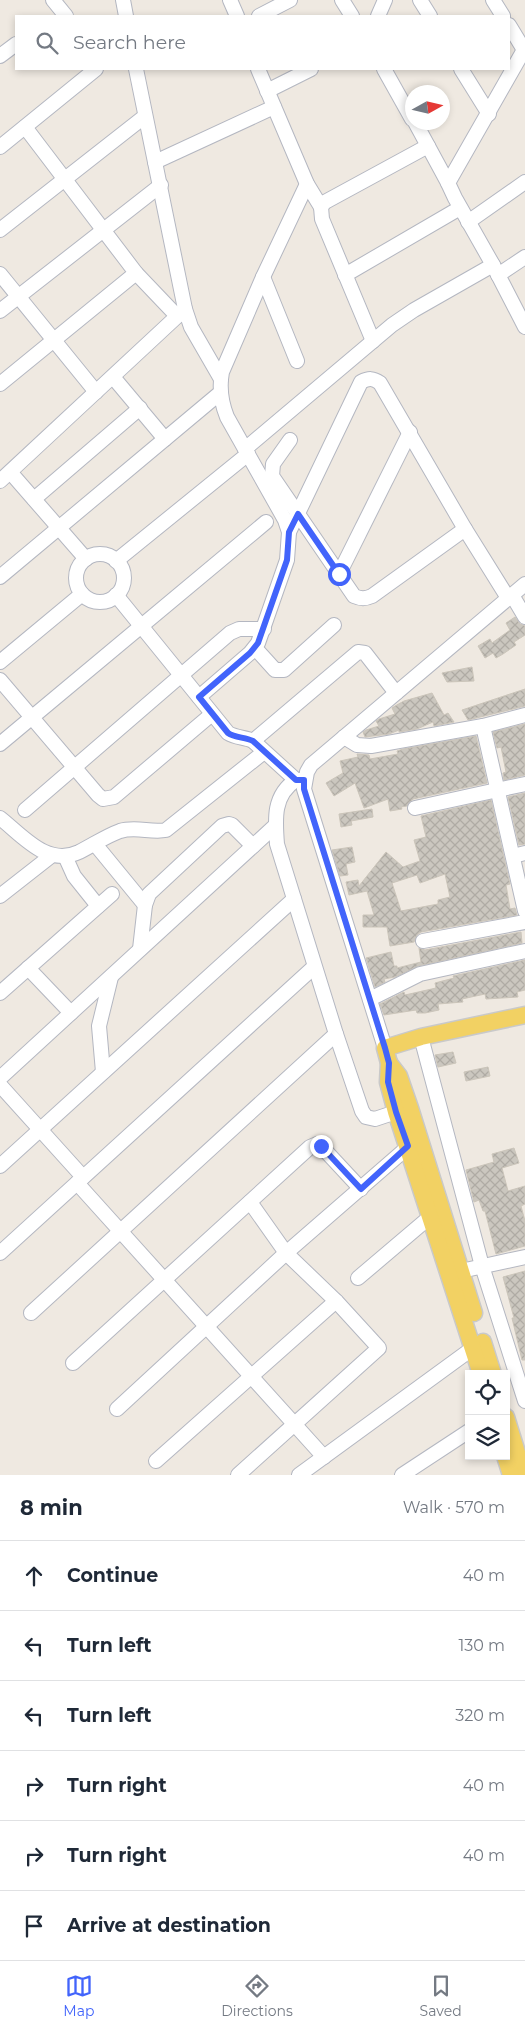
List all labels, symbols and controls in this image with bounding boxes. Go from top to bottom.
search box [15,15,510,70]
icon: search [33,29,61,57]
text: Search here [73,31,186,54]
north arrow [405,85,450,130]
route start [328,563,351,586]
route end [310,1135,333,1158]
map controls [465,1370,510,1460]
button: locate [465,1370,510,1415]
button: layers [465,1415,510,1460]
text: 8 min [20,1495,83,1520]
text: Walk · 570 m [403,1498,505,1517]
icon: ahead [20,1562,48,1590]
text: Continue [67,1564,158,1587]
text: 40 m [463,1566,505,1585]
icon: left [20,1632,48,1660]
text: Turn left [67,1634,152,1657]
text: 130 m [458,1636,505,1655]
icon: left [20,1702,48,1730]
text: Turn left [67,1704,152,1727]
text: 320 m [455,1706,505,1725]
icon: right [20,1772,48,1800]
text: Turn right [67,1774,167,1797]
text: 40 m [463,1776,505,1795]
icon: right [20,1842,48,1870]
text: Turn right [67,1844,167,1867]
text: 40 m [463,1846,505,1865]
icon: arrive [20,1912,48,1940]
text: Arrive at destination [67,1914,271,1937]
tab: Map [63,1972,94,2020]
tab: Directions [221,1972,293,2020]
tab: Saved [420,1972,462,2020]

